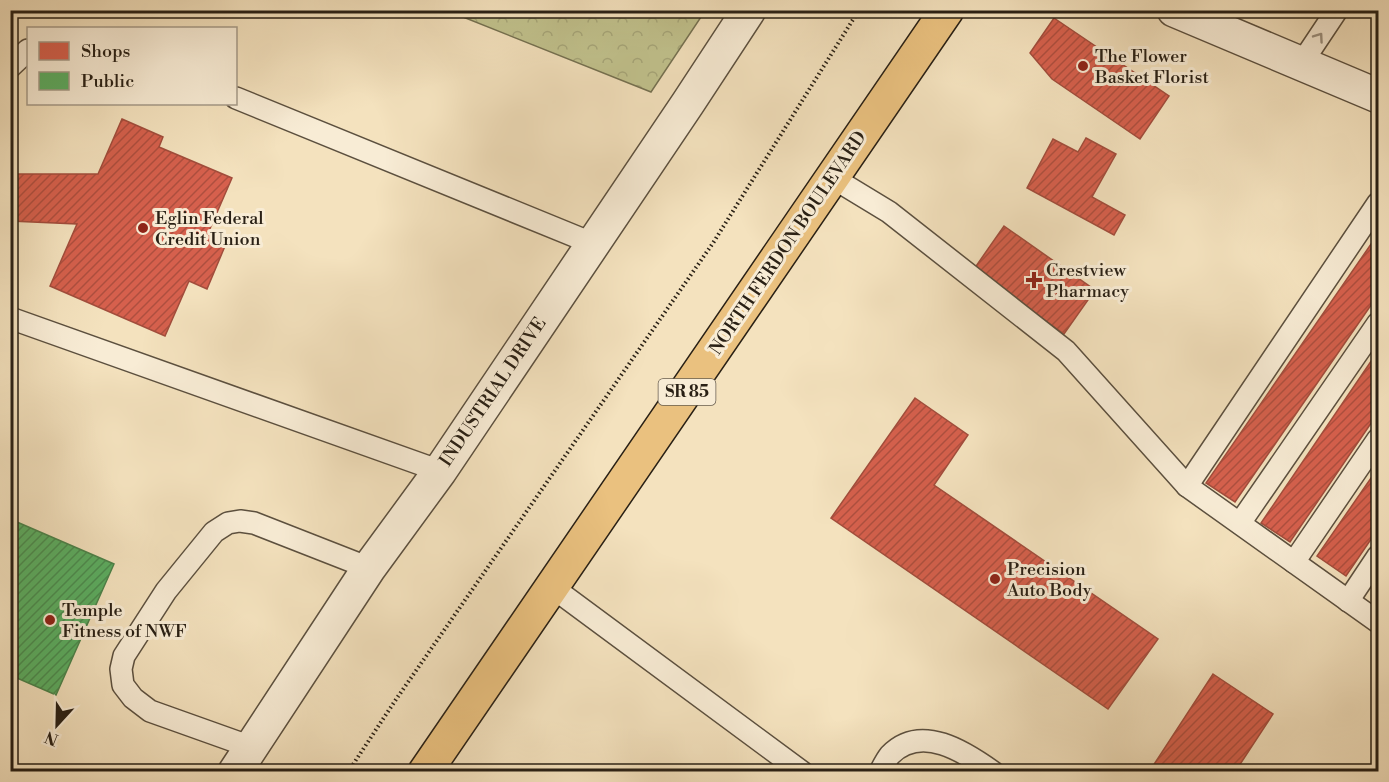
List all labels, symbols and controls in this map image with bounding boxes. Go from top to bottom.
legend [27,27,237,105]
one-way arrow [1312,33,1323,44]
text: Shops [81,40,131,63]
place label: The Flower Basket Florist [1094,45,1209,89]
marker: The Flower Basket Florist [1076,59,1090,73]
text: Public [81,70,134,93]
street label: NORTH FERDON BOULEVARD [704,127,872,359]
place label: Eglin Federal Credit Union [155,207,264,251]
marker: Eglin Federal Credit Union [136,221,150,235]
place label: Crestview Pharmacy [1046,259,1129,303]
marker: Crestview Pharmacy [1027,273,1041,287]
street label: INDUSTRIAL DRIVE [434,313,552,471]
road number: SR 85 [658,379,716,405]
place label: Precision Auto Body [1006,558,1092,602]
marker: Precision Auto Body [988,572,1002,586]
place label: Temple Fitness of NWF [62,599,187,643]
marker: Temple Fitness of NWF [43,613,57,627]
north arrow [27,695,87,755]
text: N [42,726,61,750]

